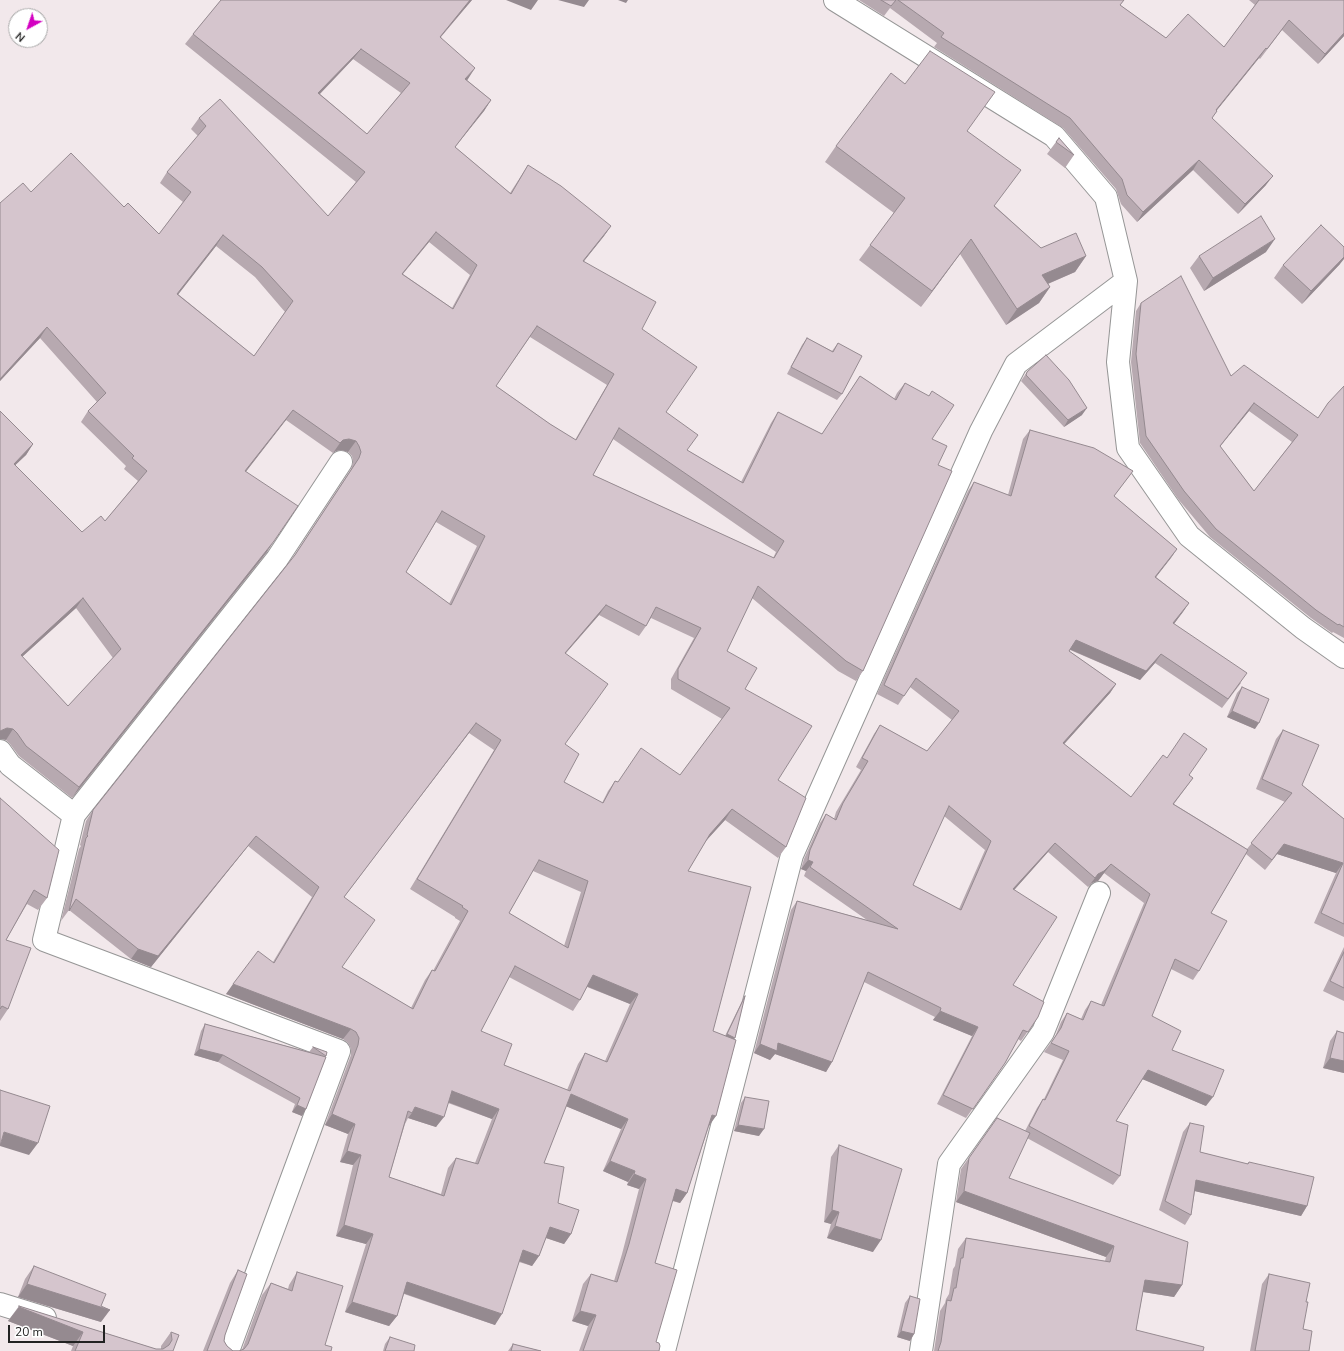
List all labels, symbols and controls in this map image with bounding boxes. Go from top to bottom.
north arrow [8,8,48,48]
text: N [13,28,29,45]
scale bar [10,1317,107,1343]
text: 20 m [15,1324,43,1340]

